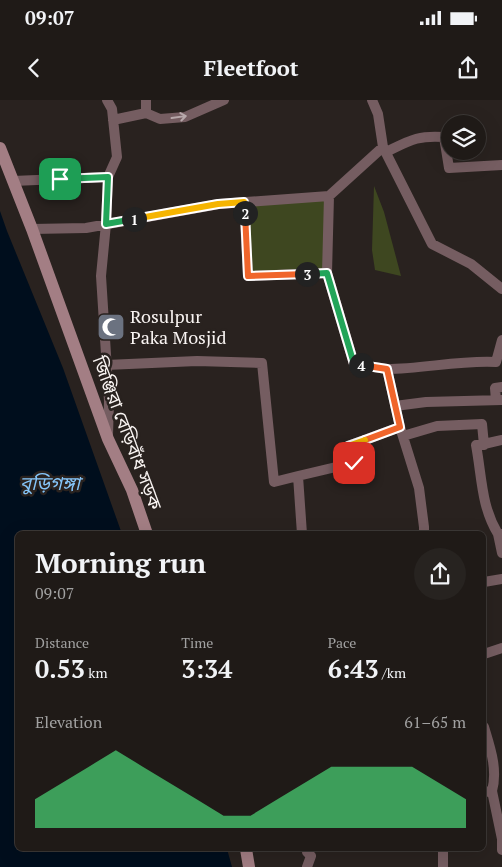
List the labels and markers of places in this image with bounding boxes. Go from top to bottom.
pin [39,158,81,200]
pin: 2 [232,200,258,226]
pin: 1 [122,206,146,232]
pin: 3 [294,262,320,286]
place label: Rosulpur Paka Mosjid [130,304,227,349]
mosque icon: Rosulpur Paka Mosjid [96,312,126,342]
pin: 4 [348,352,374,378]
pin [333,442,375,484]

